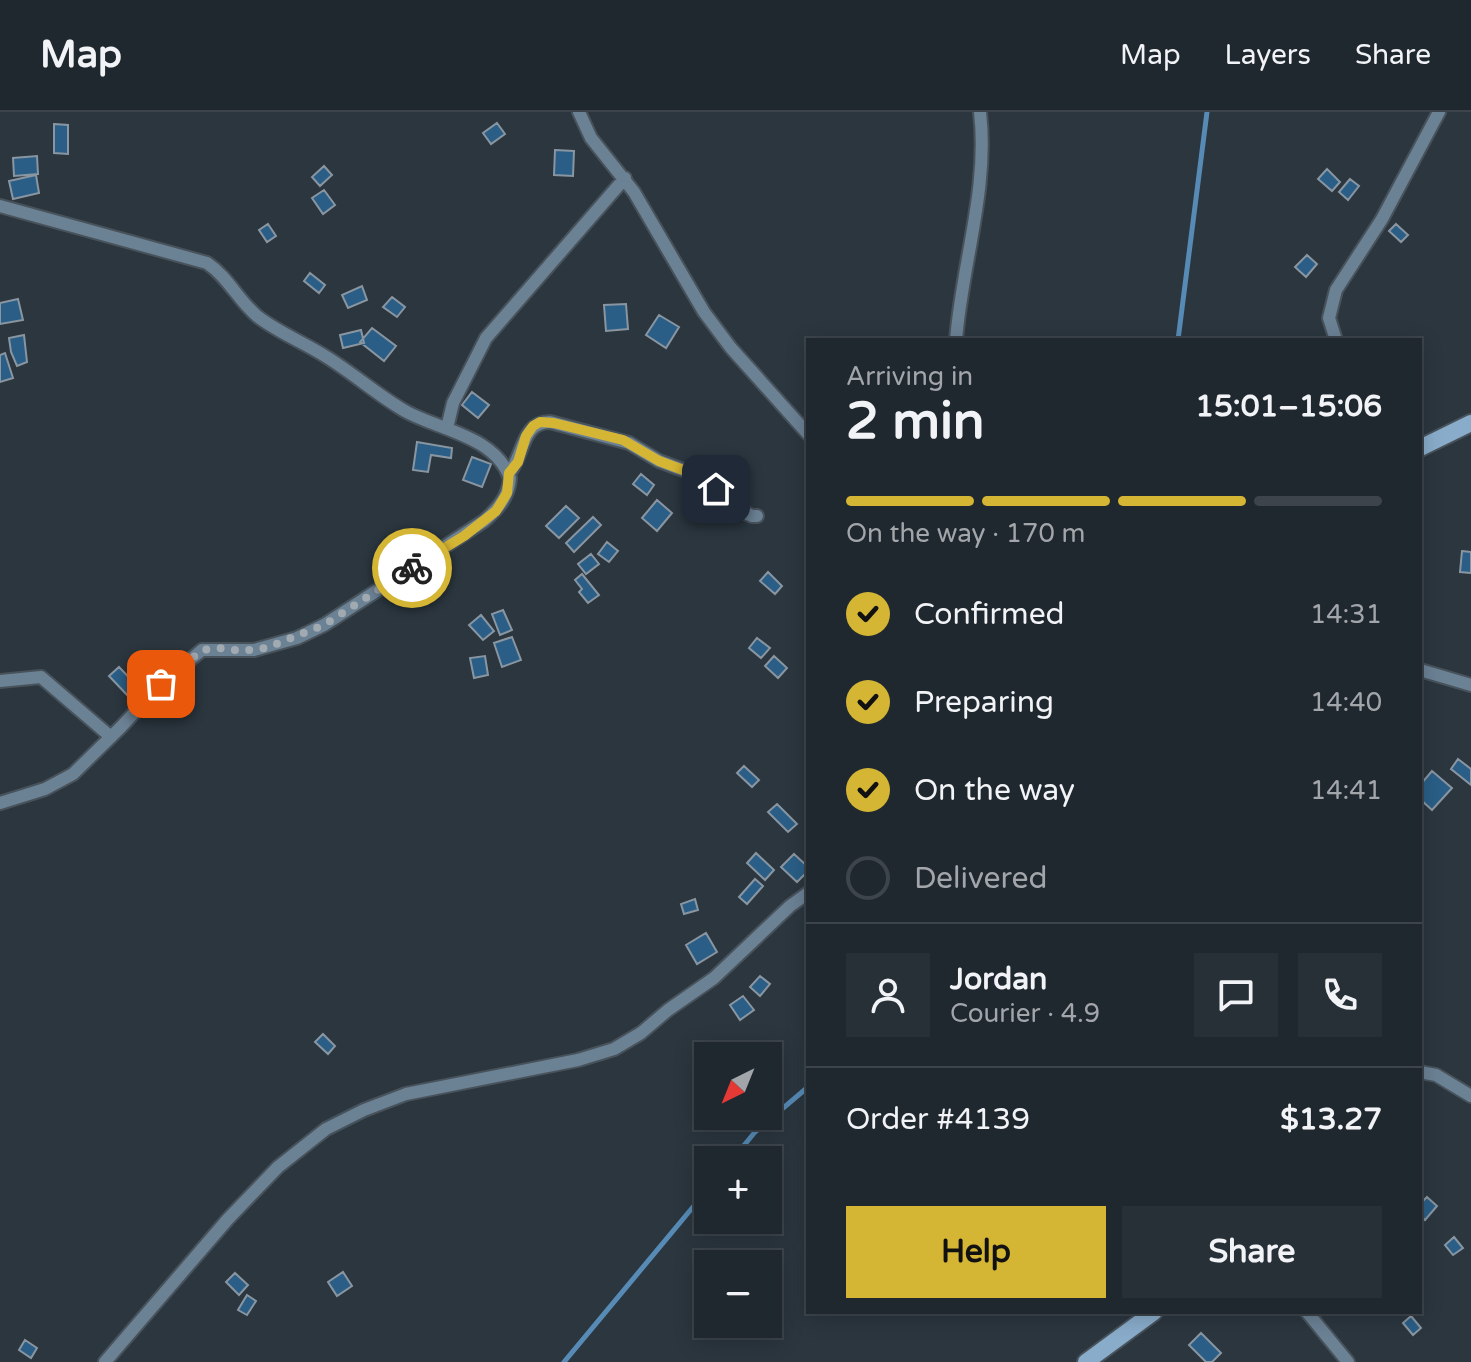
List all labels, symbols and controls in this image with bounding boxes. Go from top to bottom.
text: Map [40,32,122,78]
text: Map [1120,38,1181,72]
text: Layers [1225,38,1311,72]
text: Share [1355,38,1431,72]
text: Arriving in [846,361,973,392]
text: 15:01–15:06 [1195,388,1382,425]
text: 2 min [846,390,985,453]
pin [682,455,750,523]
icon: home [694,467,738,511]
text: On the way · 170 m [846,518,1085,549]
courier [372,528,452,608]
icon: bike [390,546,434,590]
icon: check [846,592,890,636]
text: Confirmed [914,596,1065,633]
text: 14:31 [1310,599,1382,630]
pin [127,650,195,718]
icon: bag [139,662,183,706]
icon: check [846,680,890,724]
text: Preparing [914,684,1054,721]
text: 14:40 [1310,687,1382,718]
icon: check [846,768,890,812]
text: On the way [914,772,1075,809]
text: 14:41 [1310,775,1382,806]
text: Delivered [914,860,1048,897]
button: person [846,953,930,1037]
button: chat [1194,953,1278,1037]
button: phone [1298,953,1382,1037]
text: Jordan [950,961,1047,998]
text: Courier · 4.9 [950,998,1100,1029]
north arrow [694,1042,782,1130]
map controls [694,1042,782,1338]
text: Order #4139 [846,1101,1030,1138]
text: $13.27 [1280,1101,1382,1138]
button: + [694,1146,782,1234]
button: Help [846,1206,1106,1298]
button: Share [1122,1206,1382,1298]
button: − [694,1250,782,1338]

